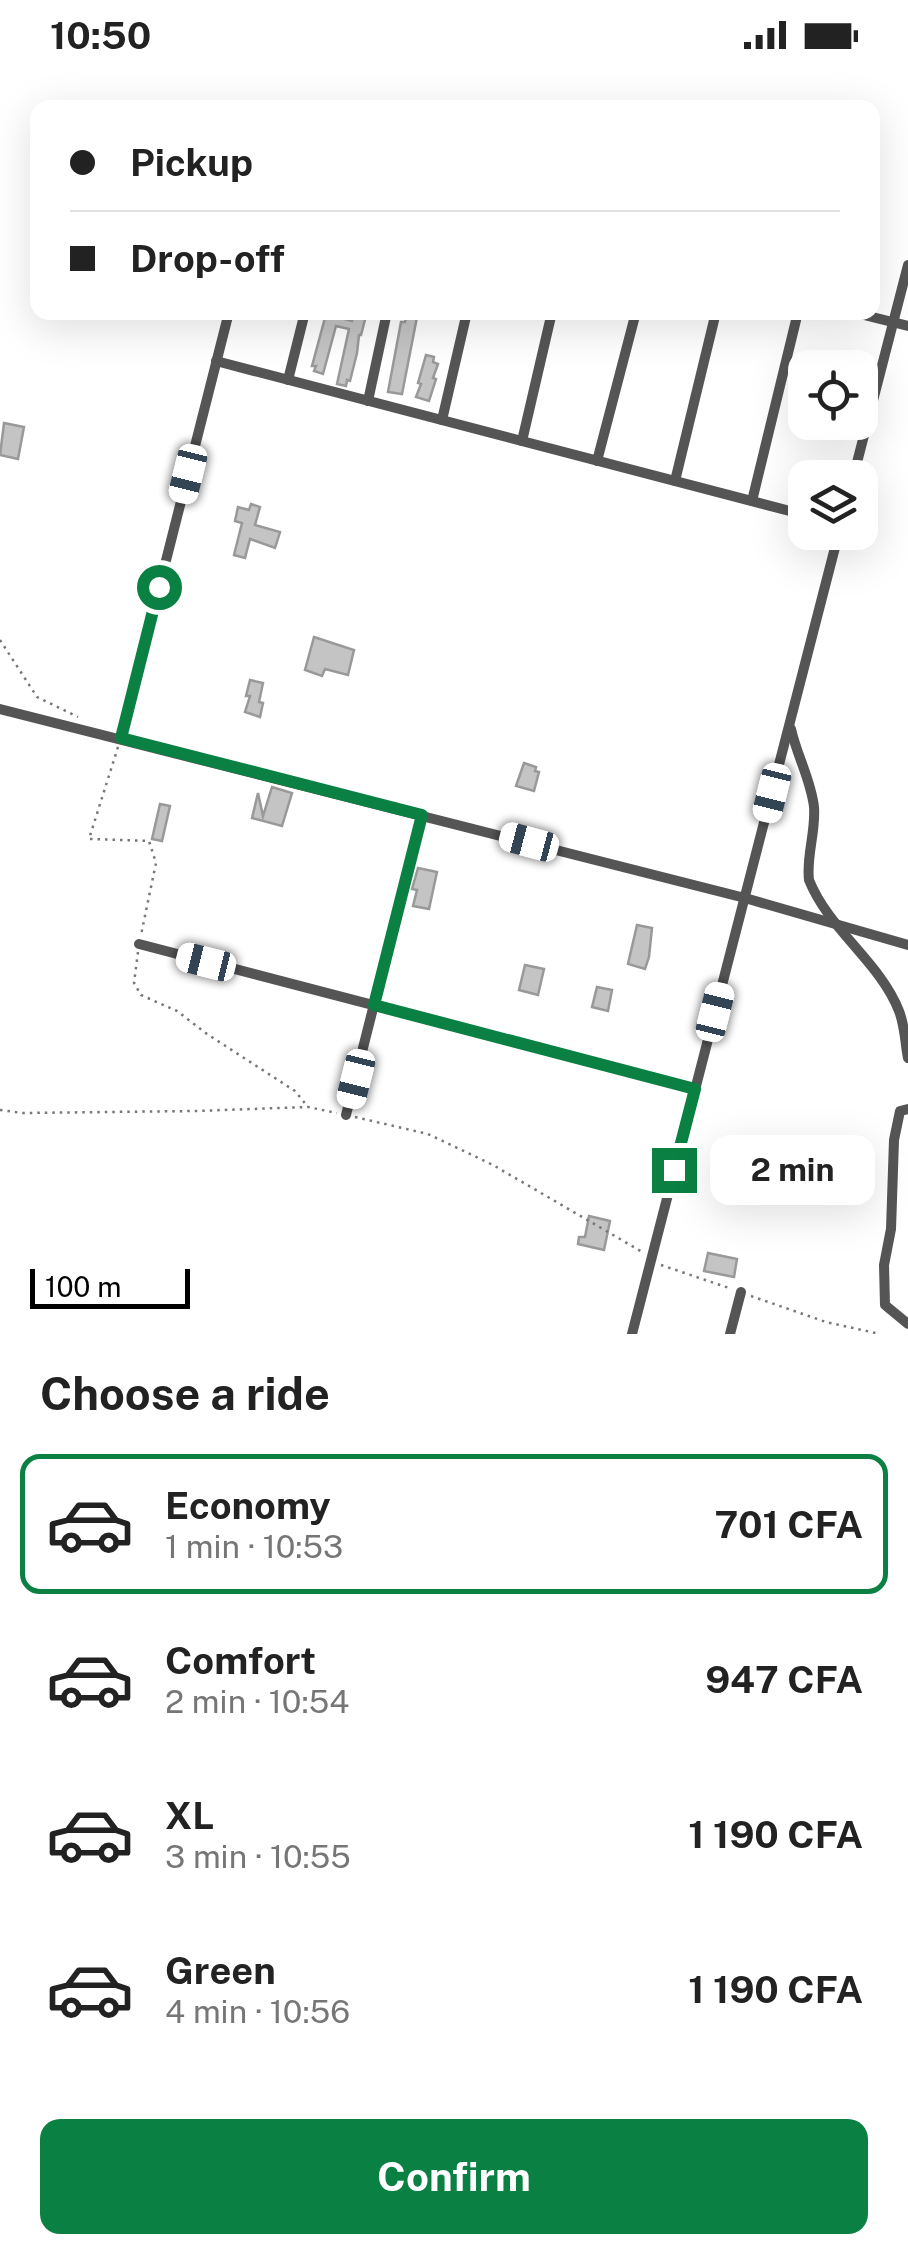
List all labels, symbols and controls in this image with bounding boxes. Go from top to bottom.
text: 10:50 [50,13,151,58]
text: Pickup [130,140,253,185]
text: Drop-off [130,236,285,281]
map controls [788,350,878,550]
button: locate [788,350,878,440]
car [166,441,210,507]
button: layers [788,460,878,550]
route start [137,565,182,610]
car [750,760,794,826]
car [496,820,562,864]
car [173,940,239,984]
car [693,979,737,1045]
car [334,1046,378,1112]
callout: 2 min [709,1135,874,1205]
route end [652,1148,697,1193]
text: 2 min [751,1151,834,1188]
scale bar [30,1264,190,1308]
text: 100 m [45,1270,122,1303]
text: Choose a ride [40,1367,330,1420]
icon: car [45,1479,135,1569]
text: Economy [165,1483,331,1528]
text: 701 CFA [715,1502,863,1547]
text: 1 min · 10:53 [165,1528,343,1565]
icon: car [45,1634,135,1724]
text: Comfort [165,1638,316,1683]
text: 947 CFA [705,1657,863,1702]
text: 2 min · 10:54 [165,1683,349,1720]
icon: car [45,1789,135,1879]
text: XL [165,1793,214,1838]
text: 1 190 CFA [688,1812,863,1857]
text: 3 min · 10:55 [165,1838,351,1875]
icon: car [45,1944,135,2034]
text: Green [165,1948,276,1993]
text: 1 190 CFA [688,1967,863,2012]
text: 4 min · 10:56 [165,1993,350,2030]
button: Confirm [40,2119,868,2234]

